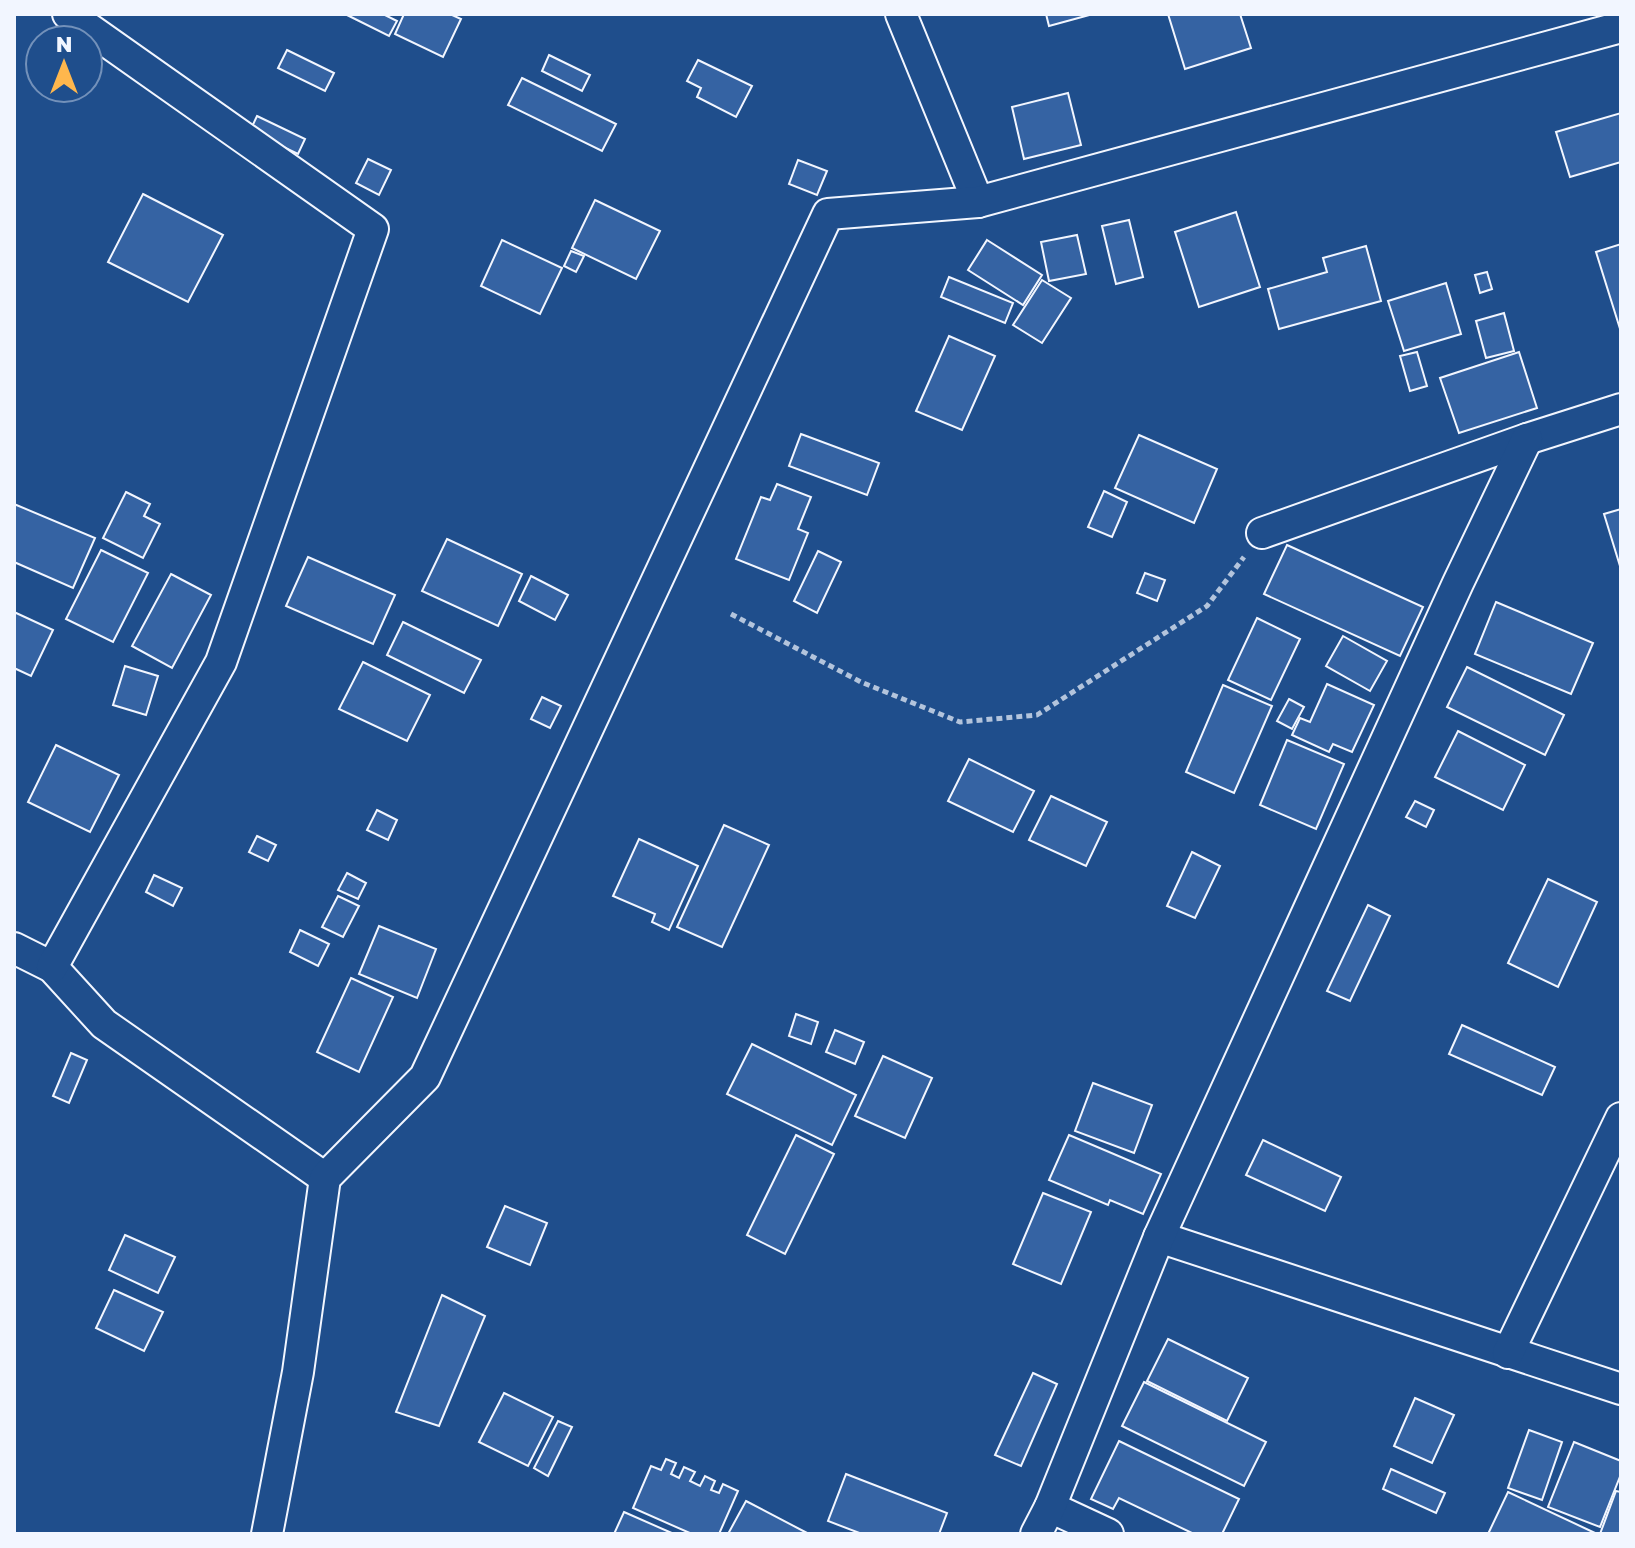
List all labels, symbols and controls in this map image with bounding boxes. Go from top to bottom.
north arrow [24,24,104,104]
text: N [56,30,72,57]

